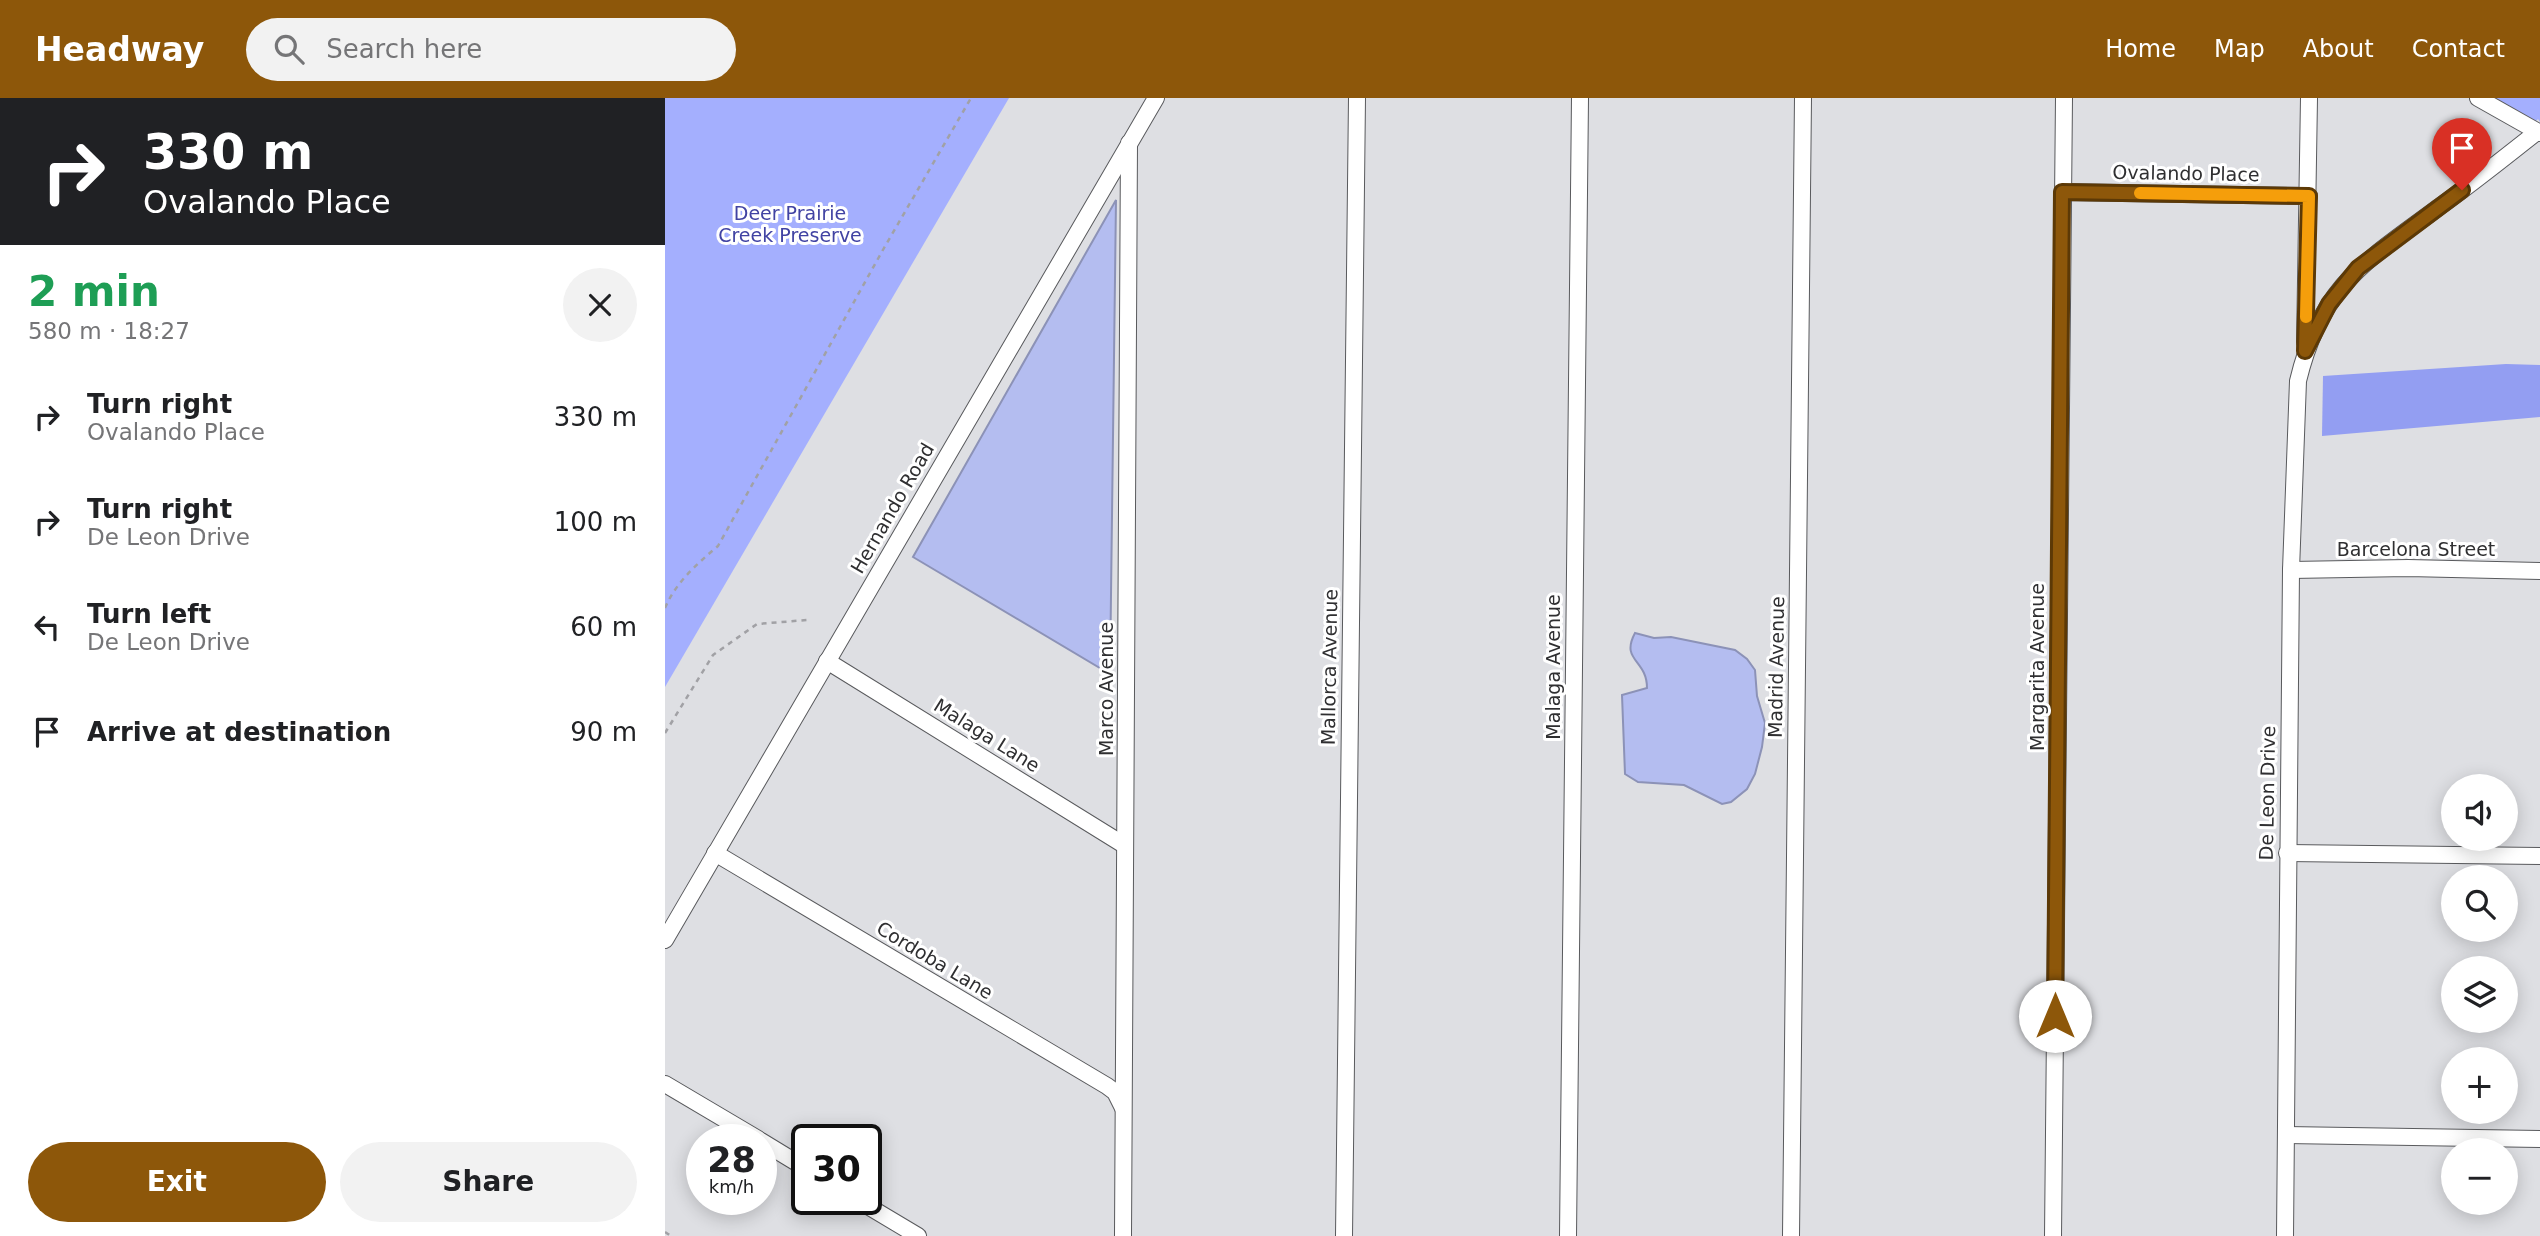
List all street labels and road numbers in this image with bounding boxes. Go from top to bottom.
street label: Ovalando Place [2112,161,2260,185]
street label: Hernando Road [846,439,938,577]
street label: Barcelona Street [2337,538,2495,560]
street label: Margarita Avenue [2026,583,2048,751]
street label: Mallorca Avenue [1317,589,1341,745]
street label: Malaga Avenue [1542,594,1564,740]
street label: Madrid Avenue [1764,596,1788,738]
street label: Marco Avenue [1095,622,1117,756]
street label: Malaga Lane [930,694,1044,776]
street label: De Leon Drive [2255,725,2279,861]
street label: Cordoba Lane [873,917,997,1003]

